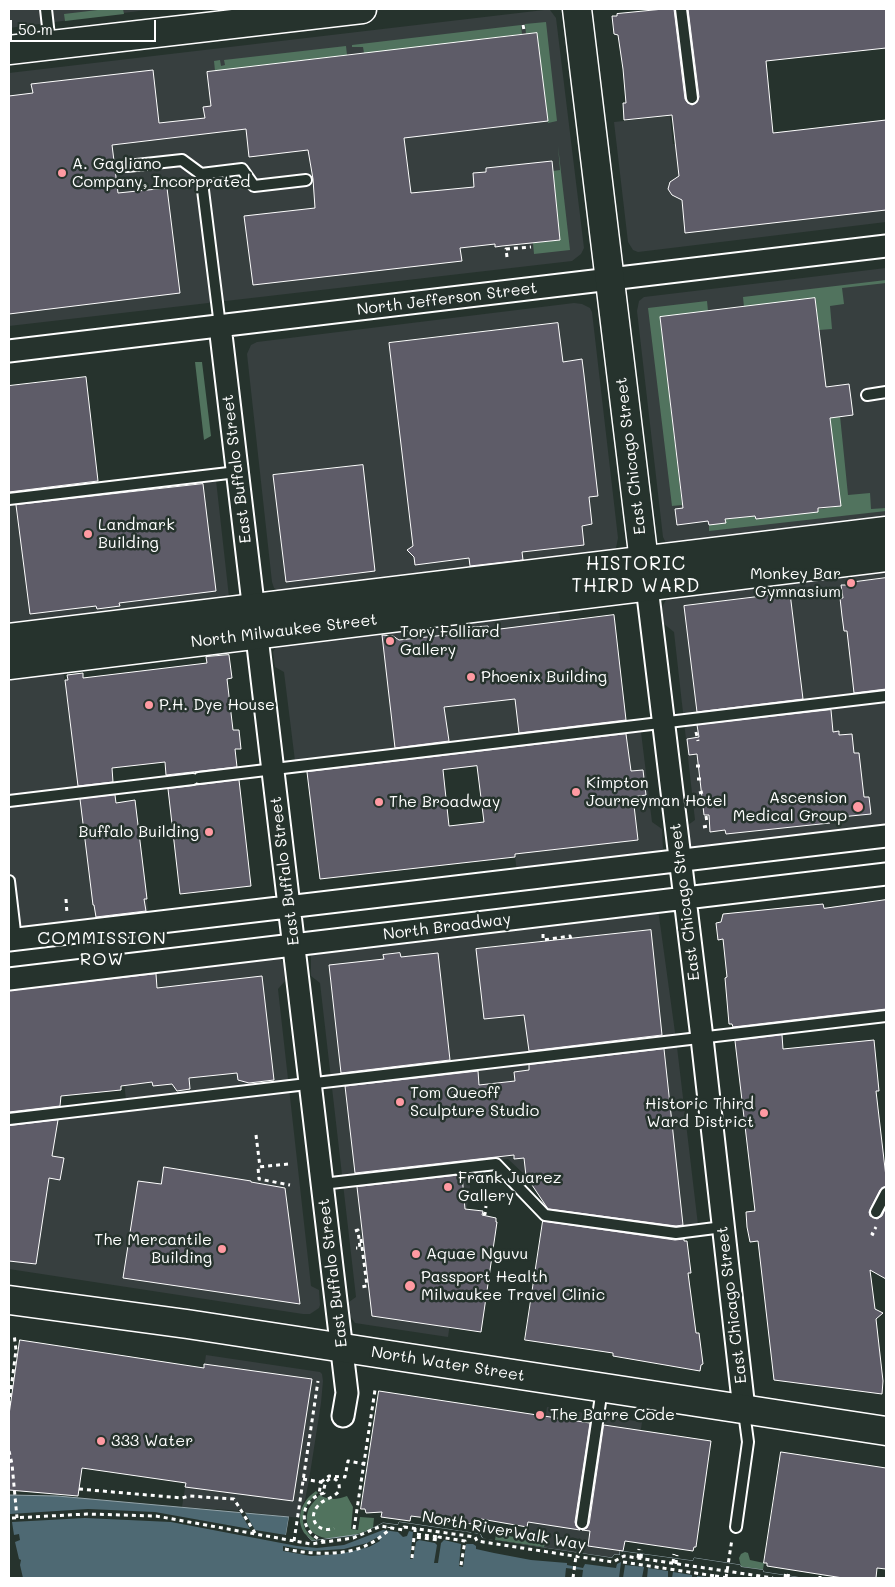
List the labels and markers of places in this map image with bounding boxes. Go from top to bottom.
place label: A. Gagliano Company, Incorprated [72,154,250,192]
marker: A. Gagliano Company, Incorprated [56,167,68,179]
place label: Landmark Building [98,515,175,553]
marker: Landmark Building [82,528,94,540]
place label: Monkey Bar Gymnasium [750,564,841,602]
marker: Monkey Bar Gymnasium [845,577,857,589]
place label: Tory Folliard Gallery [400,622,499,660]
marker: Tory Folliard Gallery [384,635,396,647]
place label: Phoenix Building [481,667,607,687]
marker: Phoenix Building [465,671,477,683]
place label: P.H. Dye House [159,695,275,715]
marker: P.H. Dye House [143,699,155,711]
place label: Kimpton Journeyman Hotel [586,773,727,811]
marker: Kimpton Journeyman Hotel [570,786,582,798]
place label: Ascension Medical Group [733,788,847,826]
place label: The Broadway [389,792,500,812]
marker: The Broadway [373,796,385,808]
marker: Ascension Medical Group [851,800,865,814]
place label: Buffalo Building [78,822,199,842]
marker: Buffalo Building [203,826,215,838]
place label: Tom Queoff Sculpture Studio [410,1083,539,1121]
place label: Historic Third Ward District [645,1094,754,1132]
marker: Tom Queoff Sculpture Studio [394,1096,406,1108]
marker: Historic Third Ward District [758,1107,770,1119]
place label: Frank Juarez Gallery [458,1168,562,1206]
marker: Frank Juarez Gallery [442,1181,454,1193]
place label: The Mercantile Building [94,1230,212,1268]
marker: The Mercantile Building [216,1243,228,1255]
place label: Aquae Nguvu [426,1244,528,1264]
marker: Aquae Nguvu [410,1248,422,1260]
place label: Passport Health Milwaukee Travel Clinic [421,1267,605,1305]
marker: Passport Health Milwaukee Travel Clinic [403,1279,417,1293]
place label: The Barre Code [550,1405,675,1425]
marker: The Barre Code [534,1409,546,1421]
place label: 333 Water [111,1431,193,1451]
marker: 333 Water [95,1435,107,1447]

